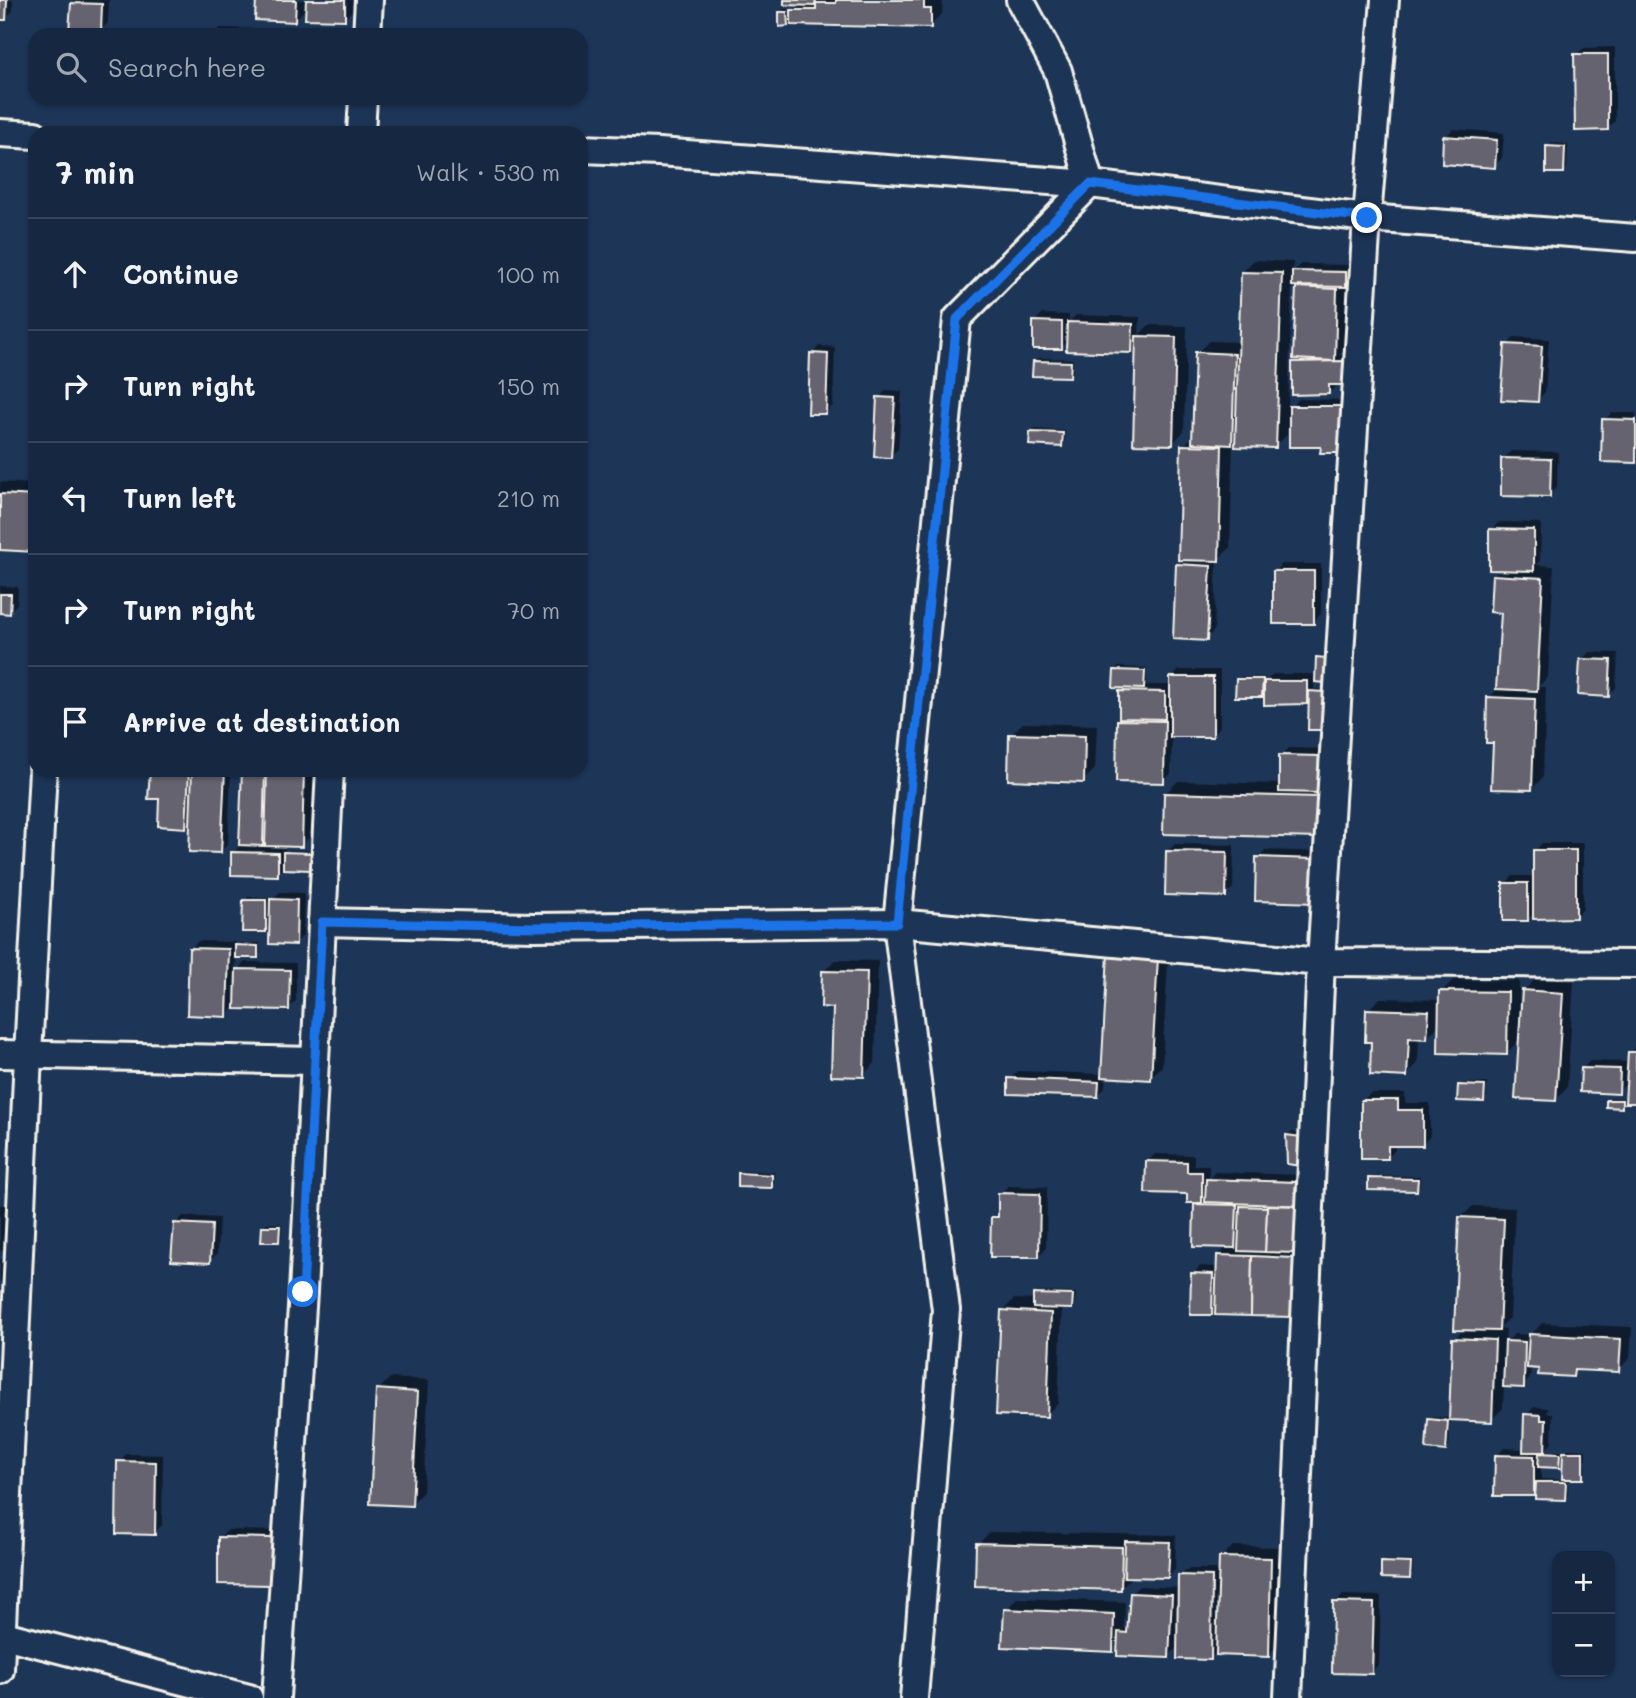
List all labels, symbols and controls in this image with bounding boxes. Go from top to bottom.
search box [28,28,588,105]
icon: search [52,48,90,86]
text: Search here [108,50,266,84]
text: 7 min [56,152,135,192]
text: Walk · 530 m [416,157,560,187]
route end [1351,202,1382,233]
icon: ahead [56,255,94,293]
text: Continue [123,257,239,291]
text: 100 m [496,259,560,289]
icon: right [56,367,94,405]
text: Turn right [123,369,256,403]
text: 150 m [496,371,560,401]
icon: left [56,479,94,517]
text: Turn left [123,481,236,515]
text: 210 m [497,483,560,513]
icon: right [56,591,94,629]
text: Turn right [123,593,256,627]
text: 70 m [507,595,560,625]
icon: arrive [56,703,94,741]
text: Arrive at destination [123,705,400,739]
route start [287,1276,318,1307]
map controls [1552,1551,1615,1677]
button: + [1552,1551,1615,1614]
button: − [1552,1614,1615,1677]

